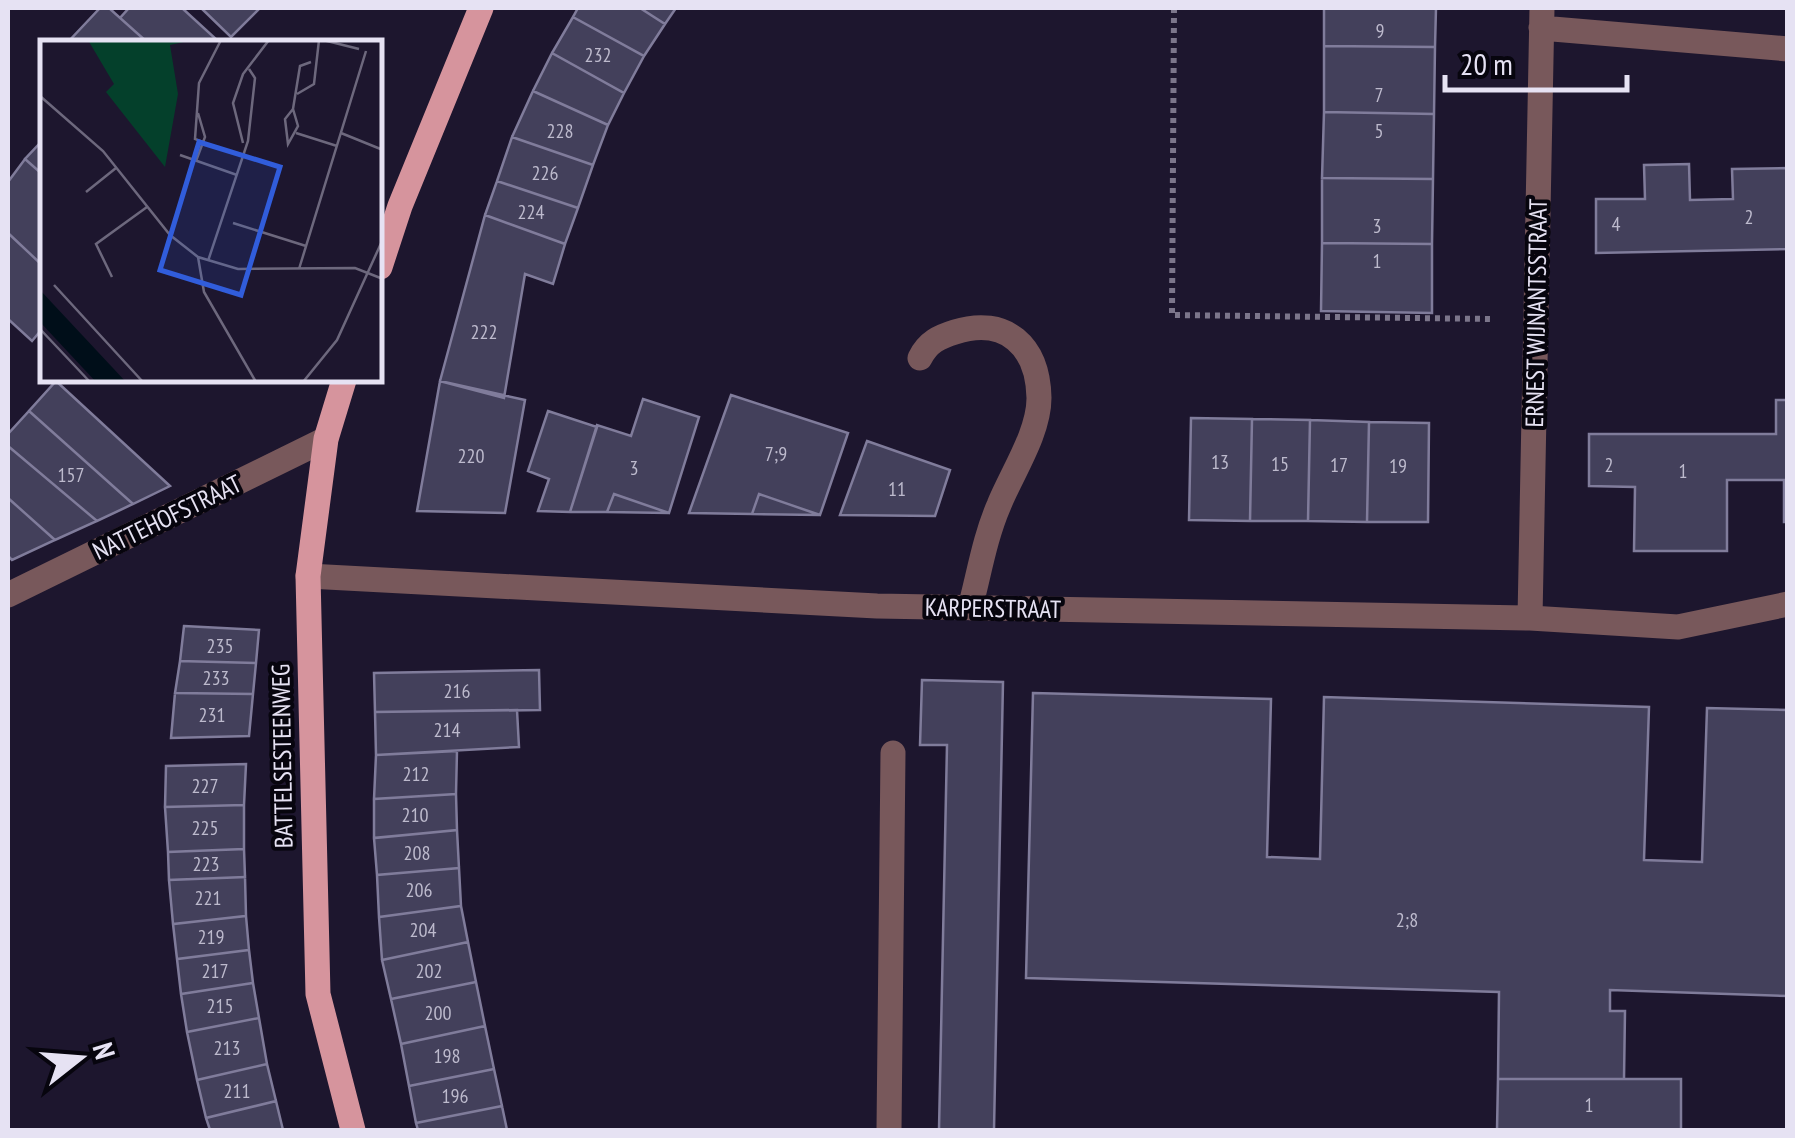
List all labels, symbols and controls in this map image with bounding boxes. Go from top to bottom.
house number: 9 [1376,18,1385,44]
scale bar [1445,30,1628,92]
inset map [40,40,382,382]
house number: 232 [585,42,612,68]
text: 20 m [1460,44,1513,83]
house number: 7 [1375,82,1384,108]
house number: 228 [547,118,574,144]
house number: 5 [1375,118,1384,144]
house number: 226 [532,160,559,186]
street label: ERNEST WIJNANTSSTRAAT [1518,198,1554,428]
house number: 224 [518,199,545,225]
house number: 2 [1745,204,1754,230]
house number: 4 [1612,211,1621,237]
house number: 3 [1373,213,1382,239]
house number: 1 [1373,248,1382,274]
house number: 222 [471,319,498,345]
house number: 7;9 [765,441,787,467]
house number: 220 [458,443,485,469]
house number: 13 [1211,449,1229,475]
house number: 15 [1271,451,1289,477]
house number: 17 [1330,452,1348,478]
house number: 2 [1605,452,1614,478]
house number: 19 [1389,453,1407,479]
house number: 3 [630,455,639,481]
house number: 1 [1679,458,1688,484]
house number: 157 [58,462,85,488]
street label: NATTEHOFSTRAAT [87,467,247,567]
house number: 11 [888,476,906,502]
street label: KARPERSTRAAT [925,591,1061,625]
house number: 235 [207,633,234,659]
street label: BATTELSESTEENWEG [264,664,300,848]
house number: 233 [203,665,230,691]
house number: 216 [444,678,471,704]
house number: 231 [199,702,226,728]
house number: 214 [434,717,461,743]
house number: 212 [403,761,430,787]
house number: 227 [192,773,219,799]
house number: 210 [402,802,429,828]
house number: 225 [192,815,219,841]
house number: 208 [404,840,431,866]
house number: 223 [193,851,220,877]
house number: 206 [406,877,433,903]
house number: 221 [195,885,222,911]
house number: 2;8 [1396,907,1418,933]
house number: 204 [410,917,437,943]
house number: 219 [198,924,225,950]
house number: 217 [202,958,229,984]
house number: 202 [416,958,443,984]
house number: 215 [207,993,234,1019]
house number: 200 [425,1000,452,1026]
north arrow [30,1008,130,1108]
house number: 213 [214,1035,241,1061]
text: N [84,1038,124,1063]
house number: 198 [434,1043,461,1069]
house number: 211 [224,1078,251,1104]
house number: 196 [442,1083,469,1109]
house number: 1 [1585,1092,1594,1118]

